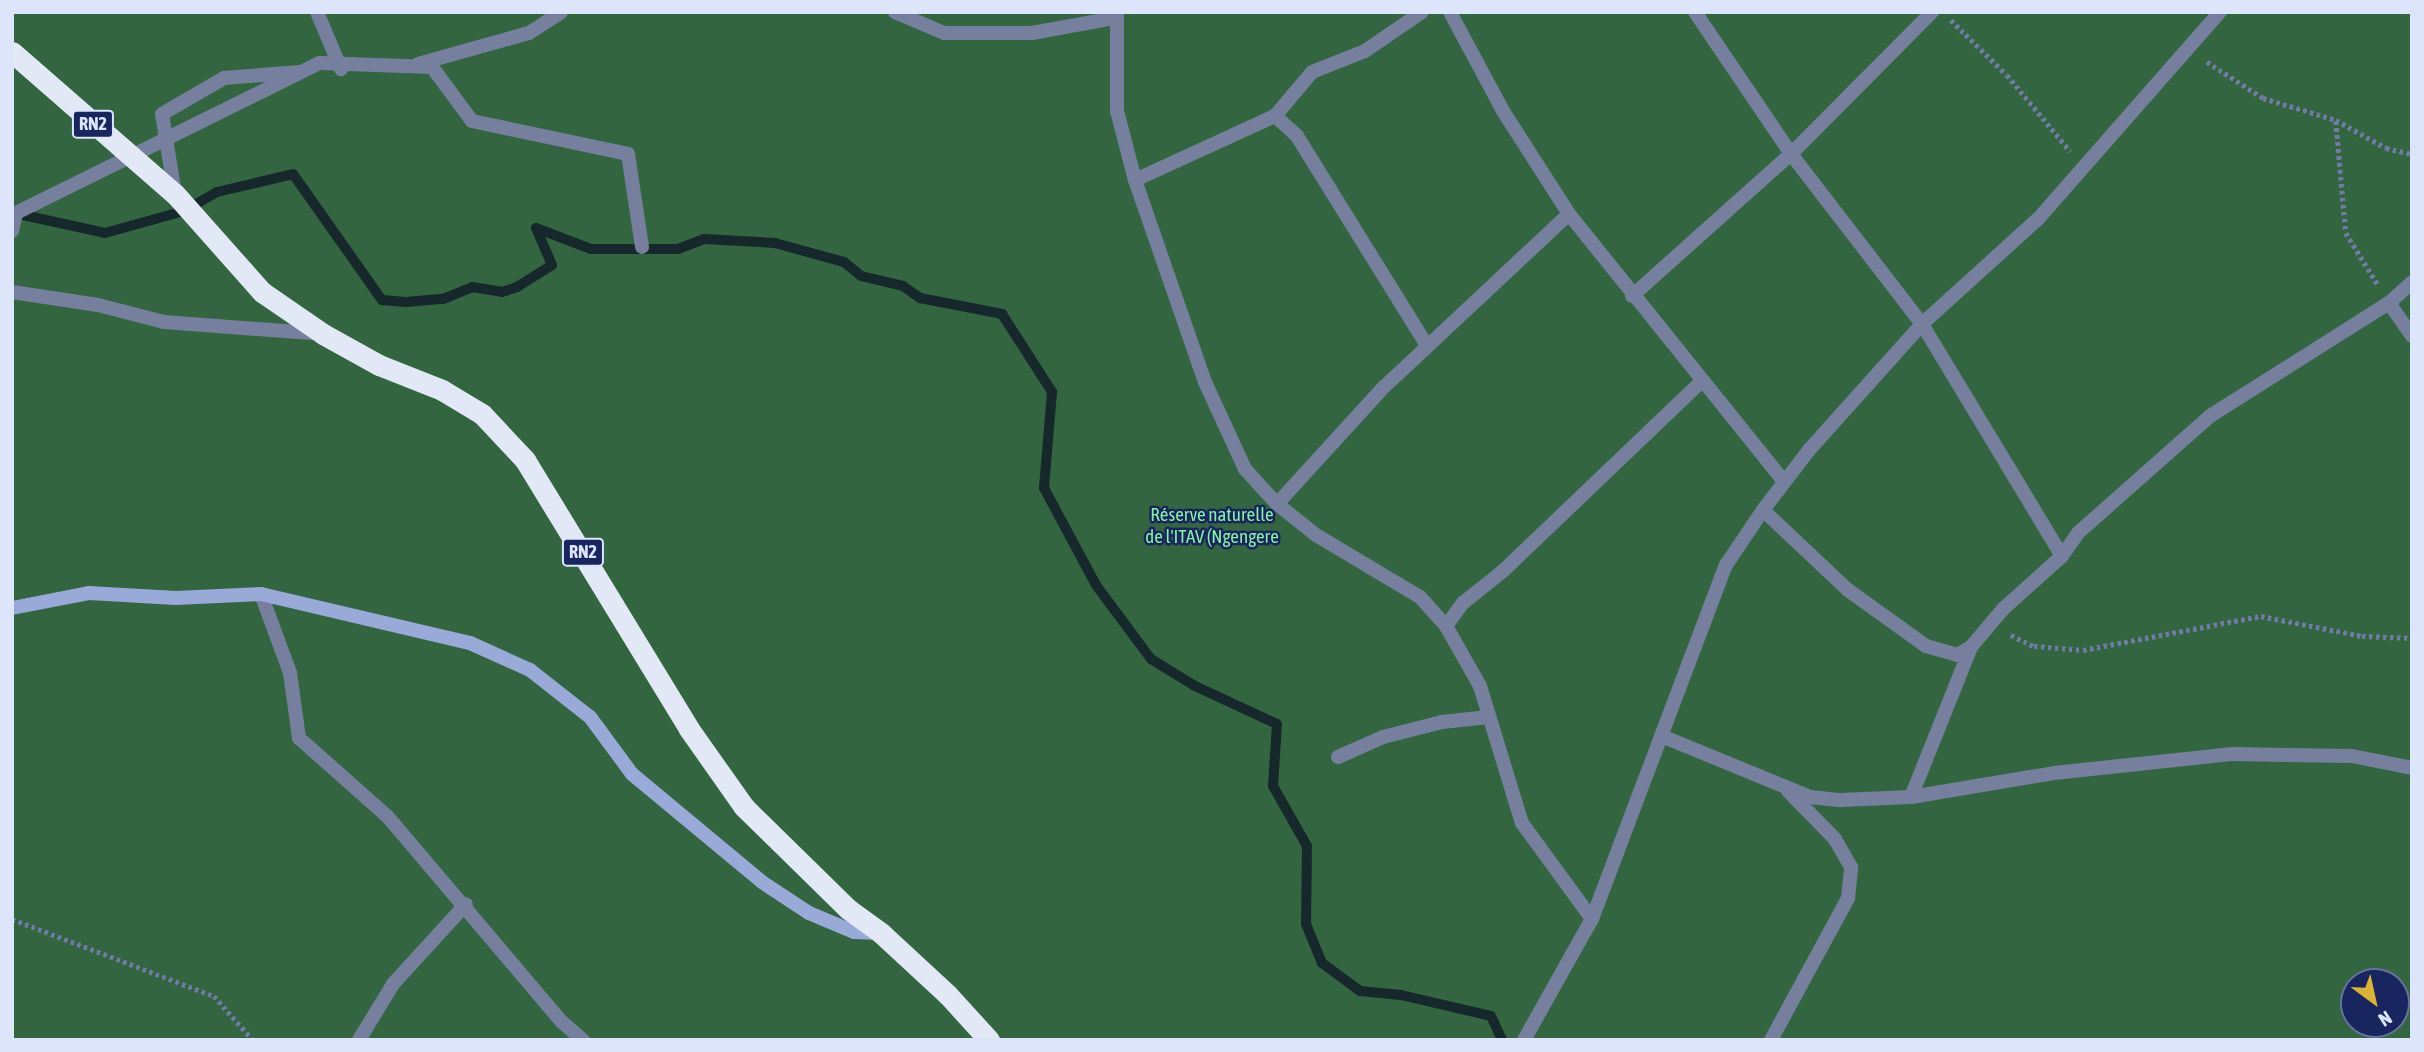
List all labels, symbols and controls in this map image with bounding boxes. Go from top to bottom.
road number: RN2 [70,110,116,139]
park label: Réserve naturelle de l'ITAV (Ngengere [1145,504,1279,548]
road number: RN2 [560,538,606,566]
north arrow [2340,968,2410,1038]
text: N [2375,1007,2396,1031]

